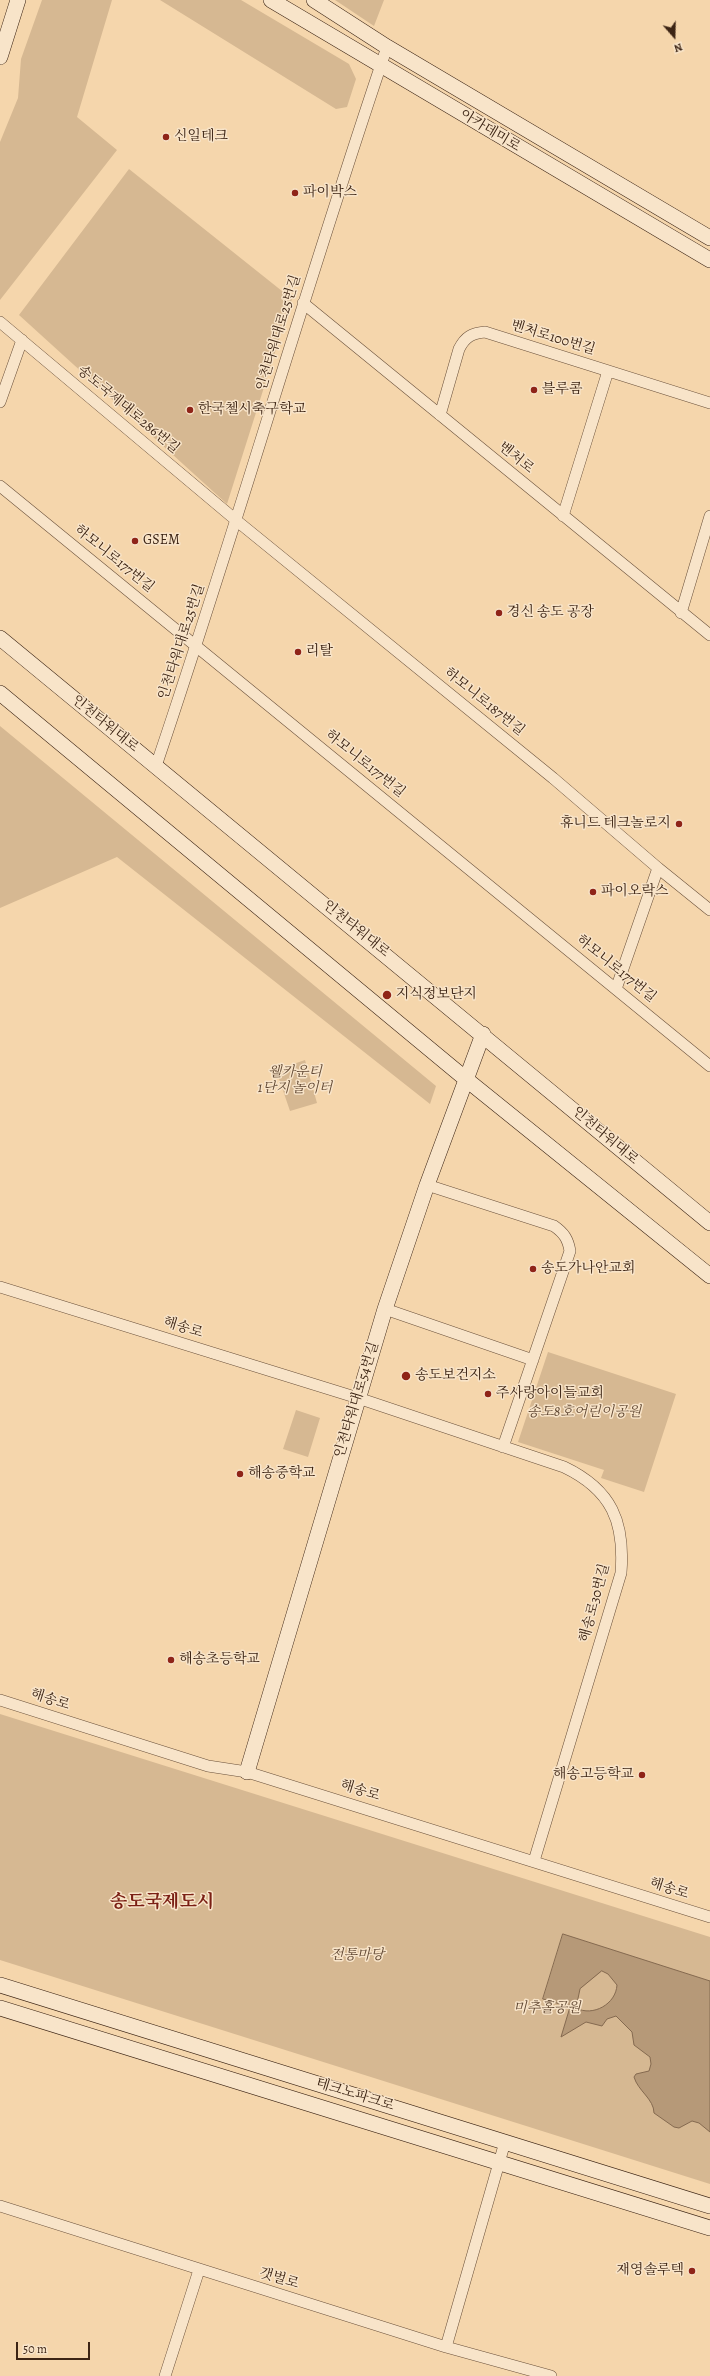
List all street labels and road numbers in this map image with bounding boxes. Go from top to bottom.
street label: 아카데미로 [457,106,523,156]
street label: 인천타워대로25번길 [253,273,305,393]
street label: 벤처로100번길 [509,317,597,359]
street label: 송도국제대로286번길 [74,362,182,458]
street label: 벤처로 [495,439,537,477]
street label: 하모니로177번길 [71,522,157,596]
street label: 인천타워대로25번길 [155,582,209,702]
street label: 하모니로187번길 [440,664,528,740]
street label: 인천타워대로 [68,692,142,756]
street label: 하모니로177번길 [322,727,408,801]
street label: 인천타워대로 [319,897,393,961]
street label: 하모니로177번길 [573,932,659,1006]
street label: 인천타워대로 [569,1103,641,1169]
street label: 해송로 [161,1314,205,1342]
street label: 인천타워대로54번길 [331,1340,383,1460]
street label: 해송로30번길 [576,1562,614,1644]
street label: 해송로 [28,1686,72,1714]
street label: 해송로 [338,1777,382,1805]
street label: 해송로 [647,1875,691,1903]
street label: 테크노파크로 [314,2075,396,2115]
street label: 갯벌로 [257,2265,301,2293]

